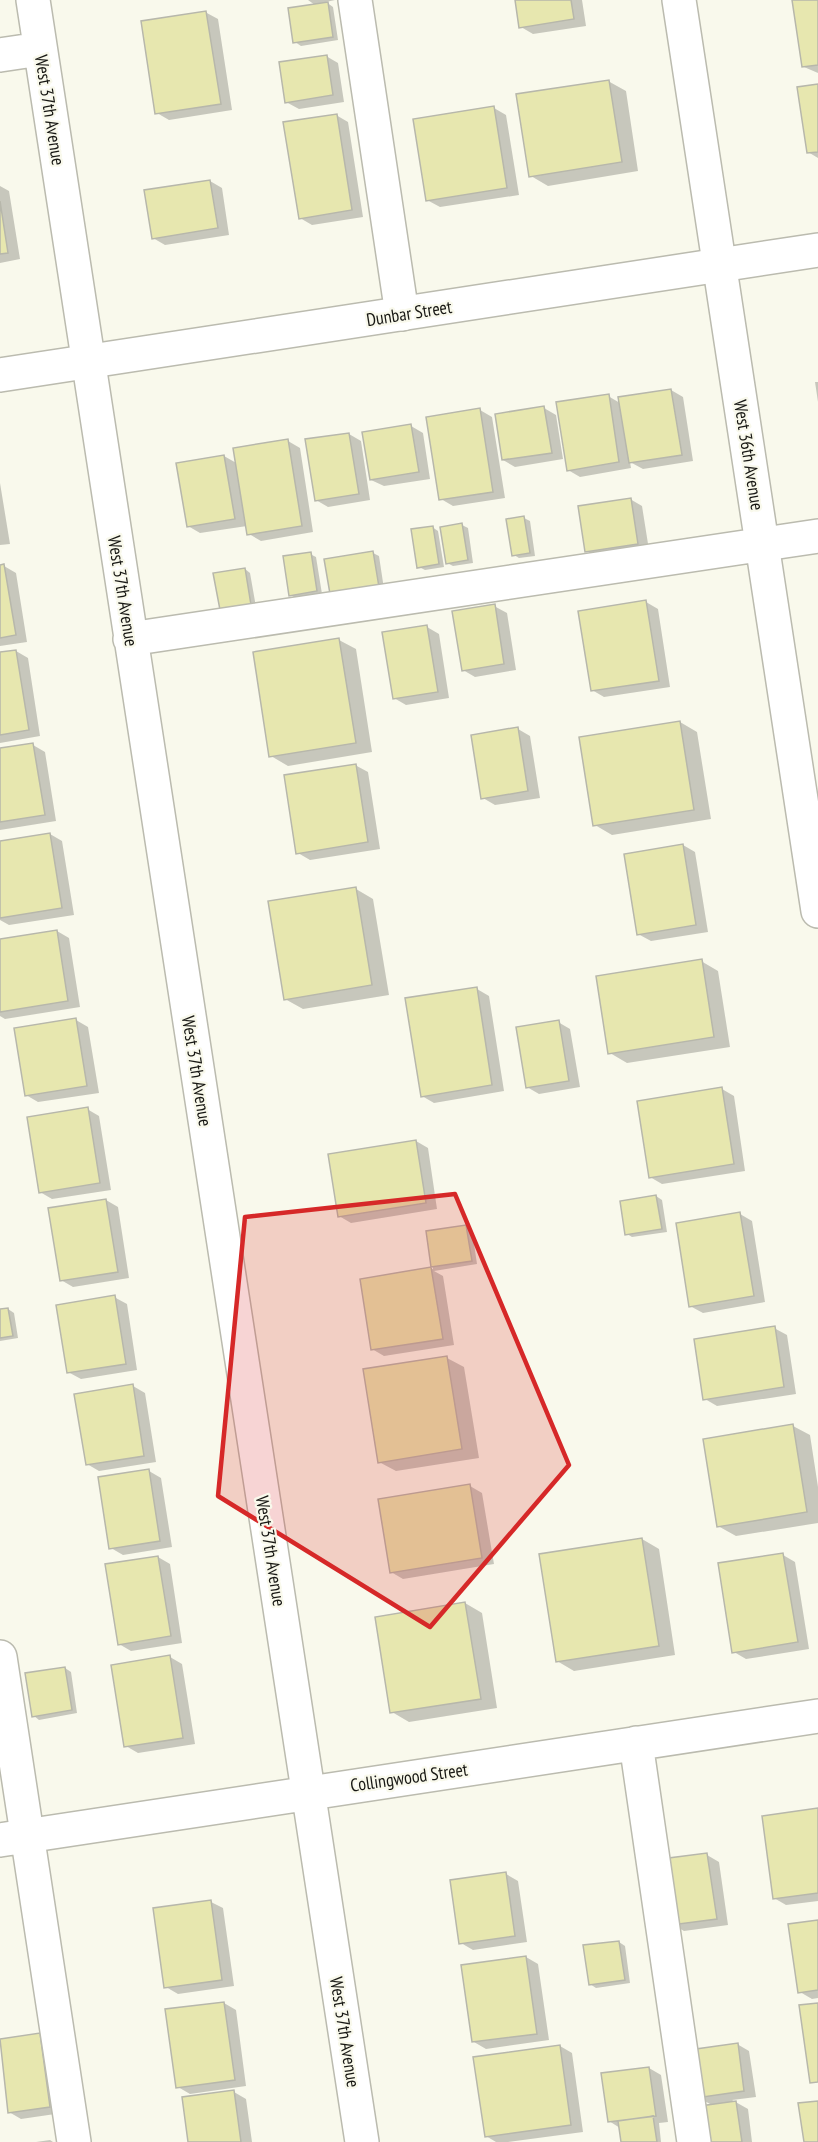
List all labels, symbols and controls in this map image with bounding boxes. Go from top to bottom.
street label: West 37th Avenue [30,53,70,167]
street label: Dunbar Street [365,295,453,331]
street label: West 36th Avenue [729,398,769,512]
street label: West 37th Avenue [103,534,143,648]
street label: West 37th Avenue [177,1014,217,1128]
street label: West 37th Avenue [251,1494,291,1608]
street label: Collingwood Street [349,1757,469,1797]
street label: West 37th Avenue [325,1975,365,2089]

